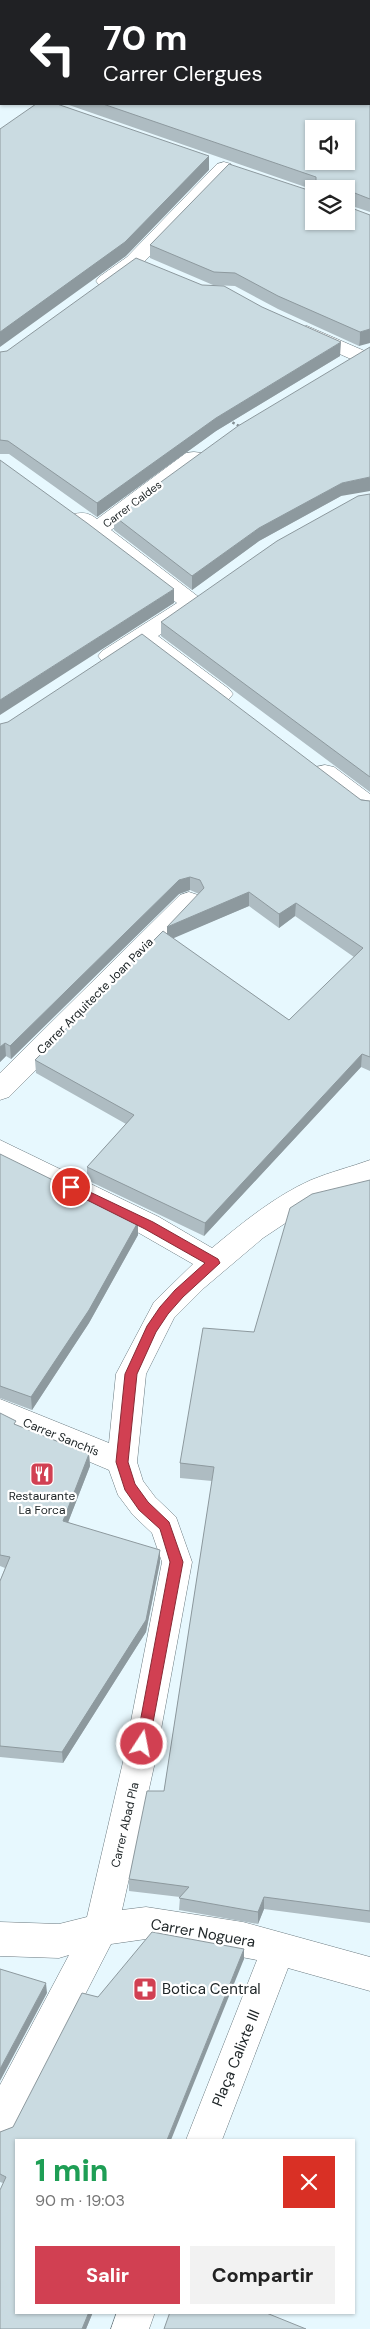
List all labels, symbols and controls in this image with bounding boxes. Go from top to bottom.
text: 70 m [103,15,187,61]
icon: left [20,20,85,85]
text: Carrer Clergues [103,59,263,88]
map controls [305,120,355,230]
button: sound [305,120,355,170]
button: layers [305,180,355,230]
street label: Carrer Caldes [100,477,164,531]
street label: Carrer Arquitecte Joan Pavia [33,934,157,1058]
pin [50,1166,92,1208]
icon: arrive [57,1173,85,1201]
street label: Carrer Sanchís [20,1414,102,1460]
restaurant icon: Restaurante La Forca [29,1461,55,1487]
place label: Restaurante La Forca [9,1488,76,1518]
position arrow [115,1717,167,1769]
street label: Carrer Abad Pla [107,1781,143,1869]
street label: Carrer Noguera [149,1914,257,1952]
pharmacy icon: Botica Central [132,1976,158,2002]
place label: Botica Central [162,1979,261,1999]
street label: Plaça Calixte III [207,2007,265,2109]
text: 1 min [35,2151,108,2190]
button: close [283,2156,335,2208]
text: 90 m · 19:03 [35,2190,125,2211]
button: Salir [35,2246,180,2304]
button: Compartir [190,2246,335,2304]

